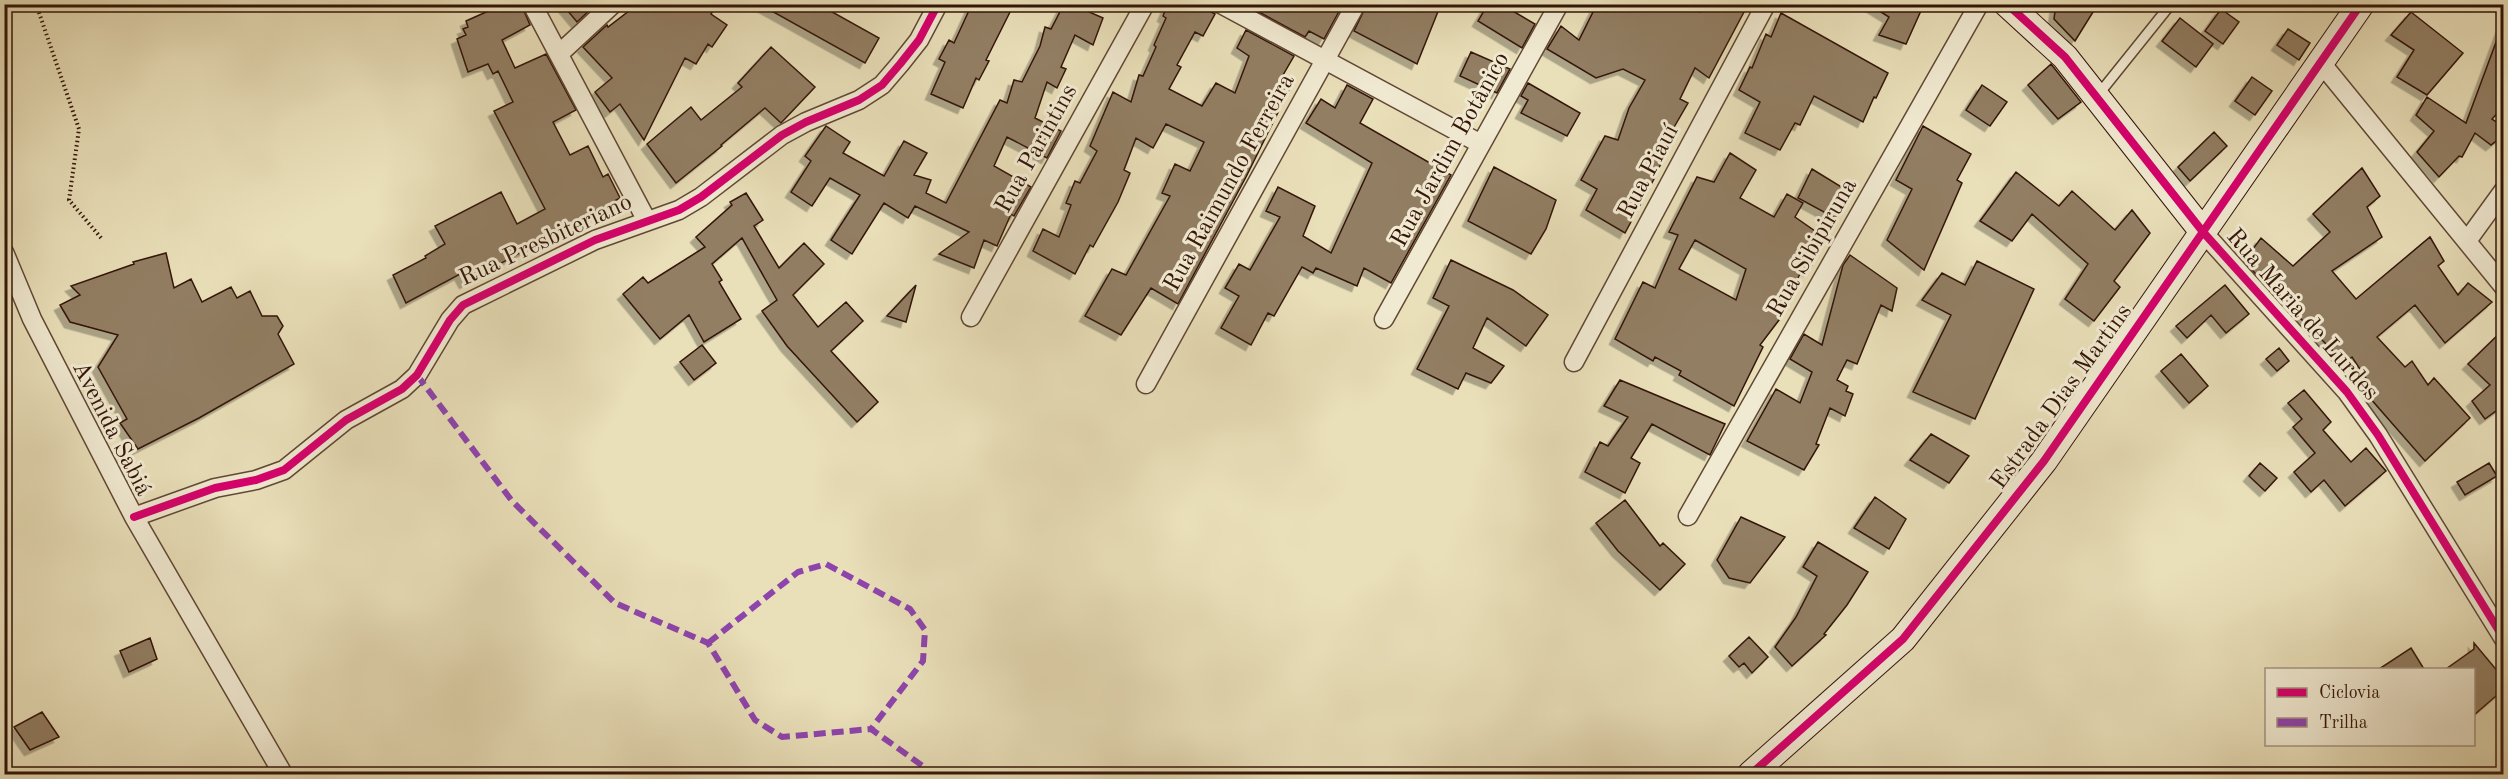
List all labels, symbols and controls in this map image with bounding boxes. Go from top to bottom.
street label: Rua Jardim Botânico [1388,49,1514,251]
street label: Rua Raimundo Ferreira [1160,70,1300,296]
street label: Rua Parintins [992,81,1082,217]
street label: Rua Piauí [1614,121,1684,223]
street label: Rua Sibipiruna [1764,175,1862,321]
street label: Rua Presbiteriano [456,191,636,291]
street label: Rua Maria de Lurdes [2221,225,2383,405]
street label: Estrada Dias Martins [1987,300,2137,494]
street label: Avenida Sabiá [67,358,155,500]
legend [2265,668,2475,746]
text: Ciclovia [2319,684,2380,702]
text: Trilha [2319,714,2368,732]

